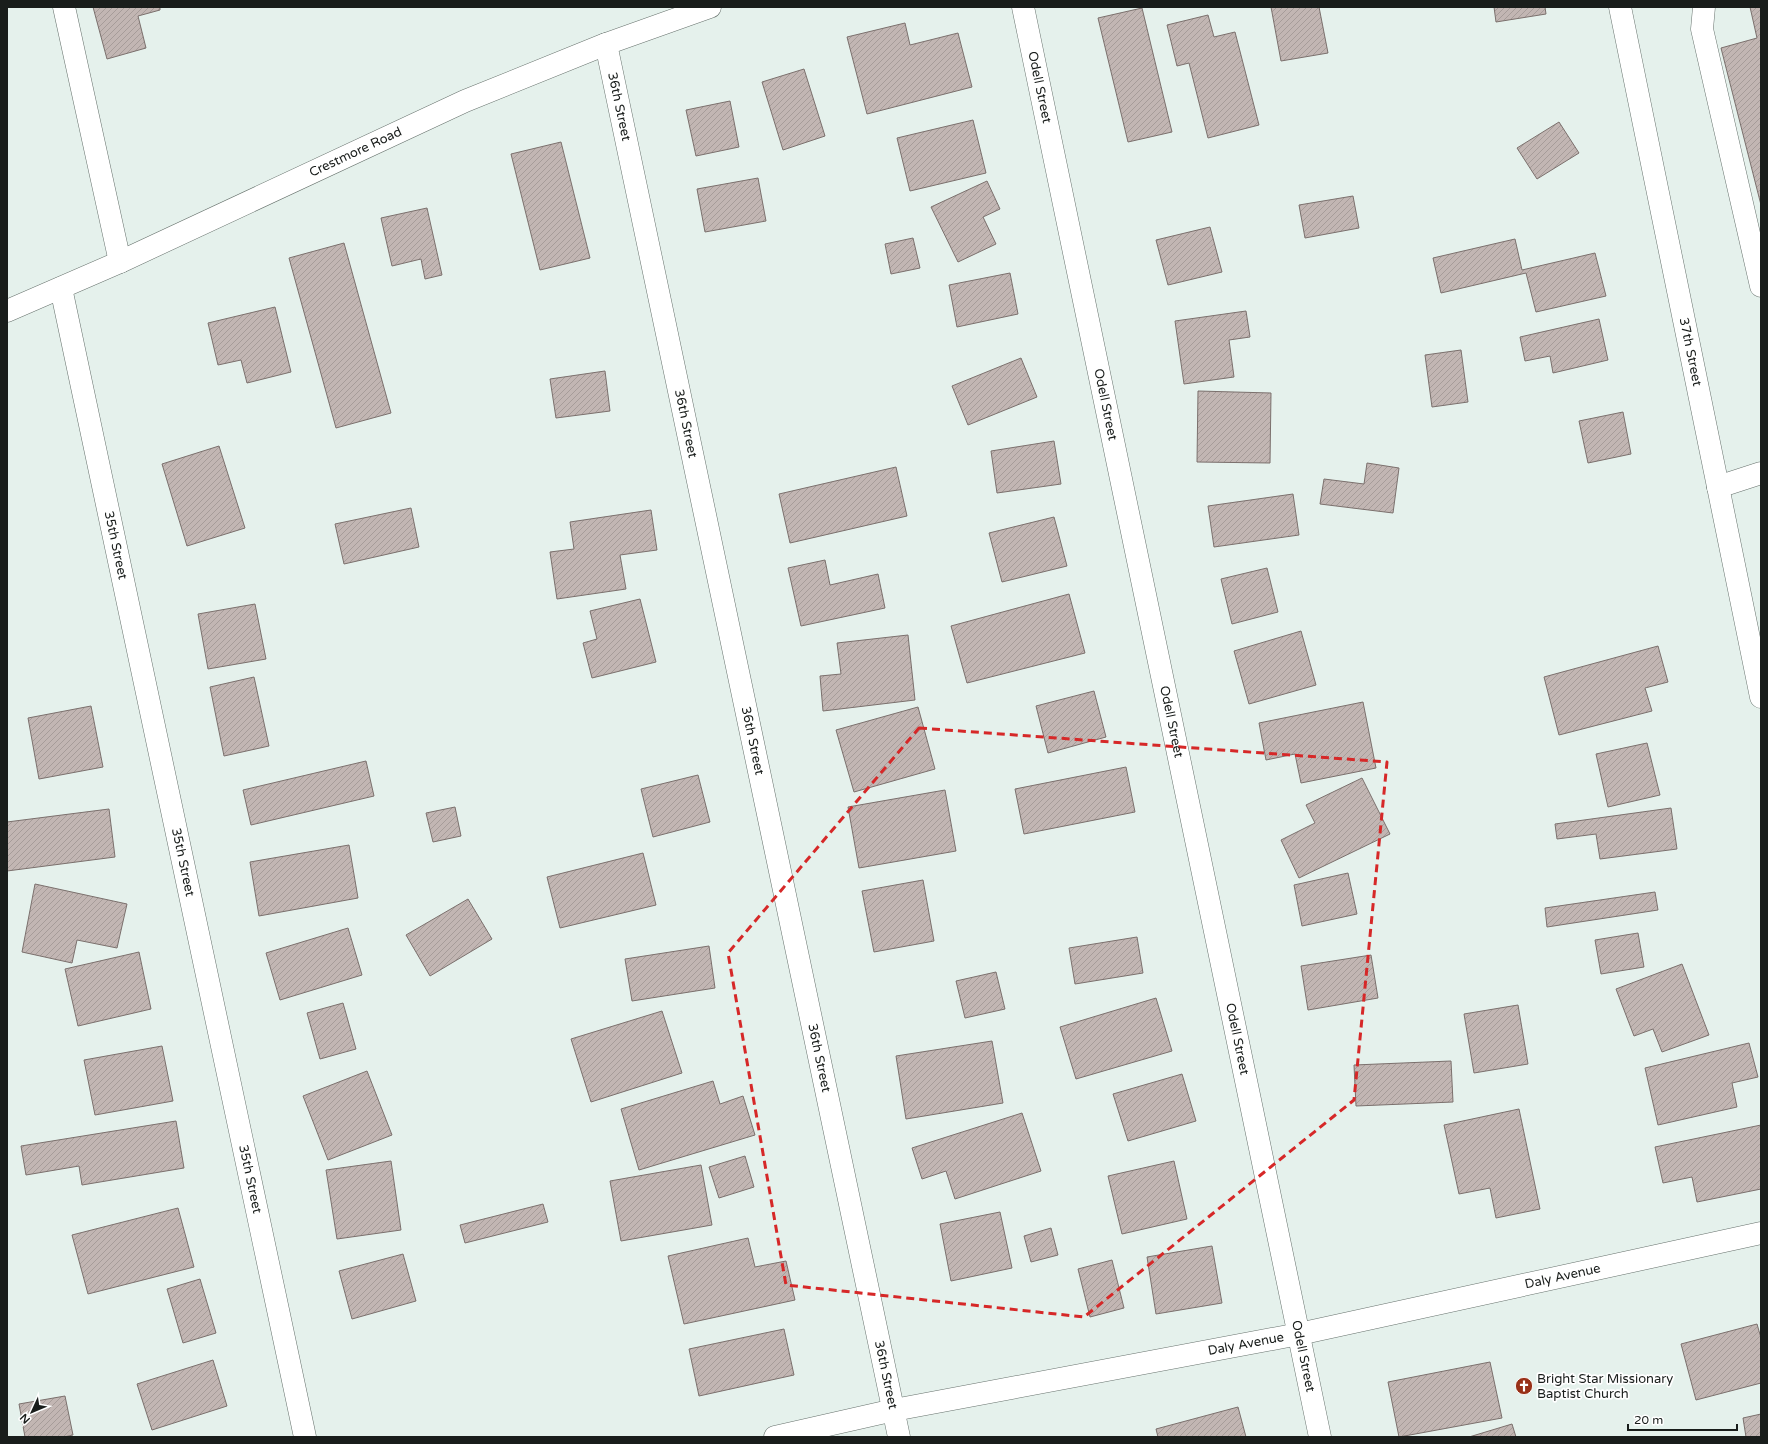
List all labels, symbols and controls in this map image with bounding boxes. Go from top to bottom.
street label: Odell Street [1024,50,1055,125]
street label: 36th Street [604,71,634,142]
street label: Crestmore Road [307,124,404,181]
street label: 37th Street [1676,316,1705,388]
street label: Odell Street [1090,367,1121,442]
street label: 36th Street [671,388,701,460]
street label: 35th Street [101,509,131,581]
street label: Odell Street [1156,684,1187,759]
street label: 36th Street [738,705,768,777]
street label: 35th Street [168,826,198,898]
street label: Odell Street [1222,1002,1253,1076]
street label: 36th Street [804,1022,834,1094]
street label: 35th Street [235,1143,265,1215]
street label: Daly Avenue [1523,1260,1602,1292]
street label: Odell Street [1288,1319,1318,1394]
street label: Daly Avenue [1206,1329,1285,1359]
street label: 36th Street [871,1339,901,1411]
place label: Bright Star Missionary Baptist Church [1537,1371,1673,1402]
church icon: Bright Star Missionary Baptist Church [1514,1376,1534,1396]
north arrow [12,1392,52,1432]
scale bar [1628,1406,1737,1432]
text: N [17,1411,33,1426]
text: 20 m [1634,1413,1663,1427]

